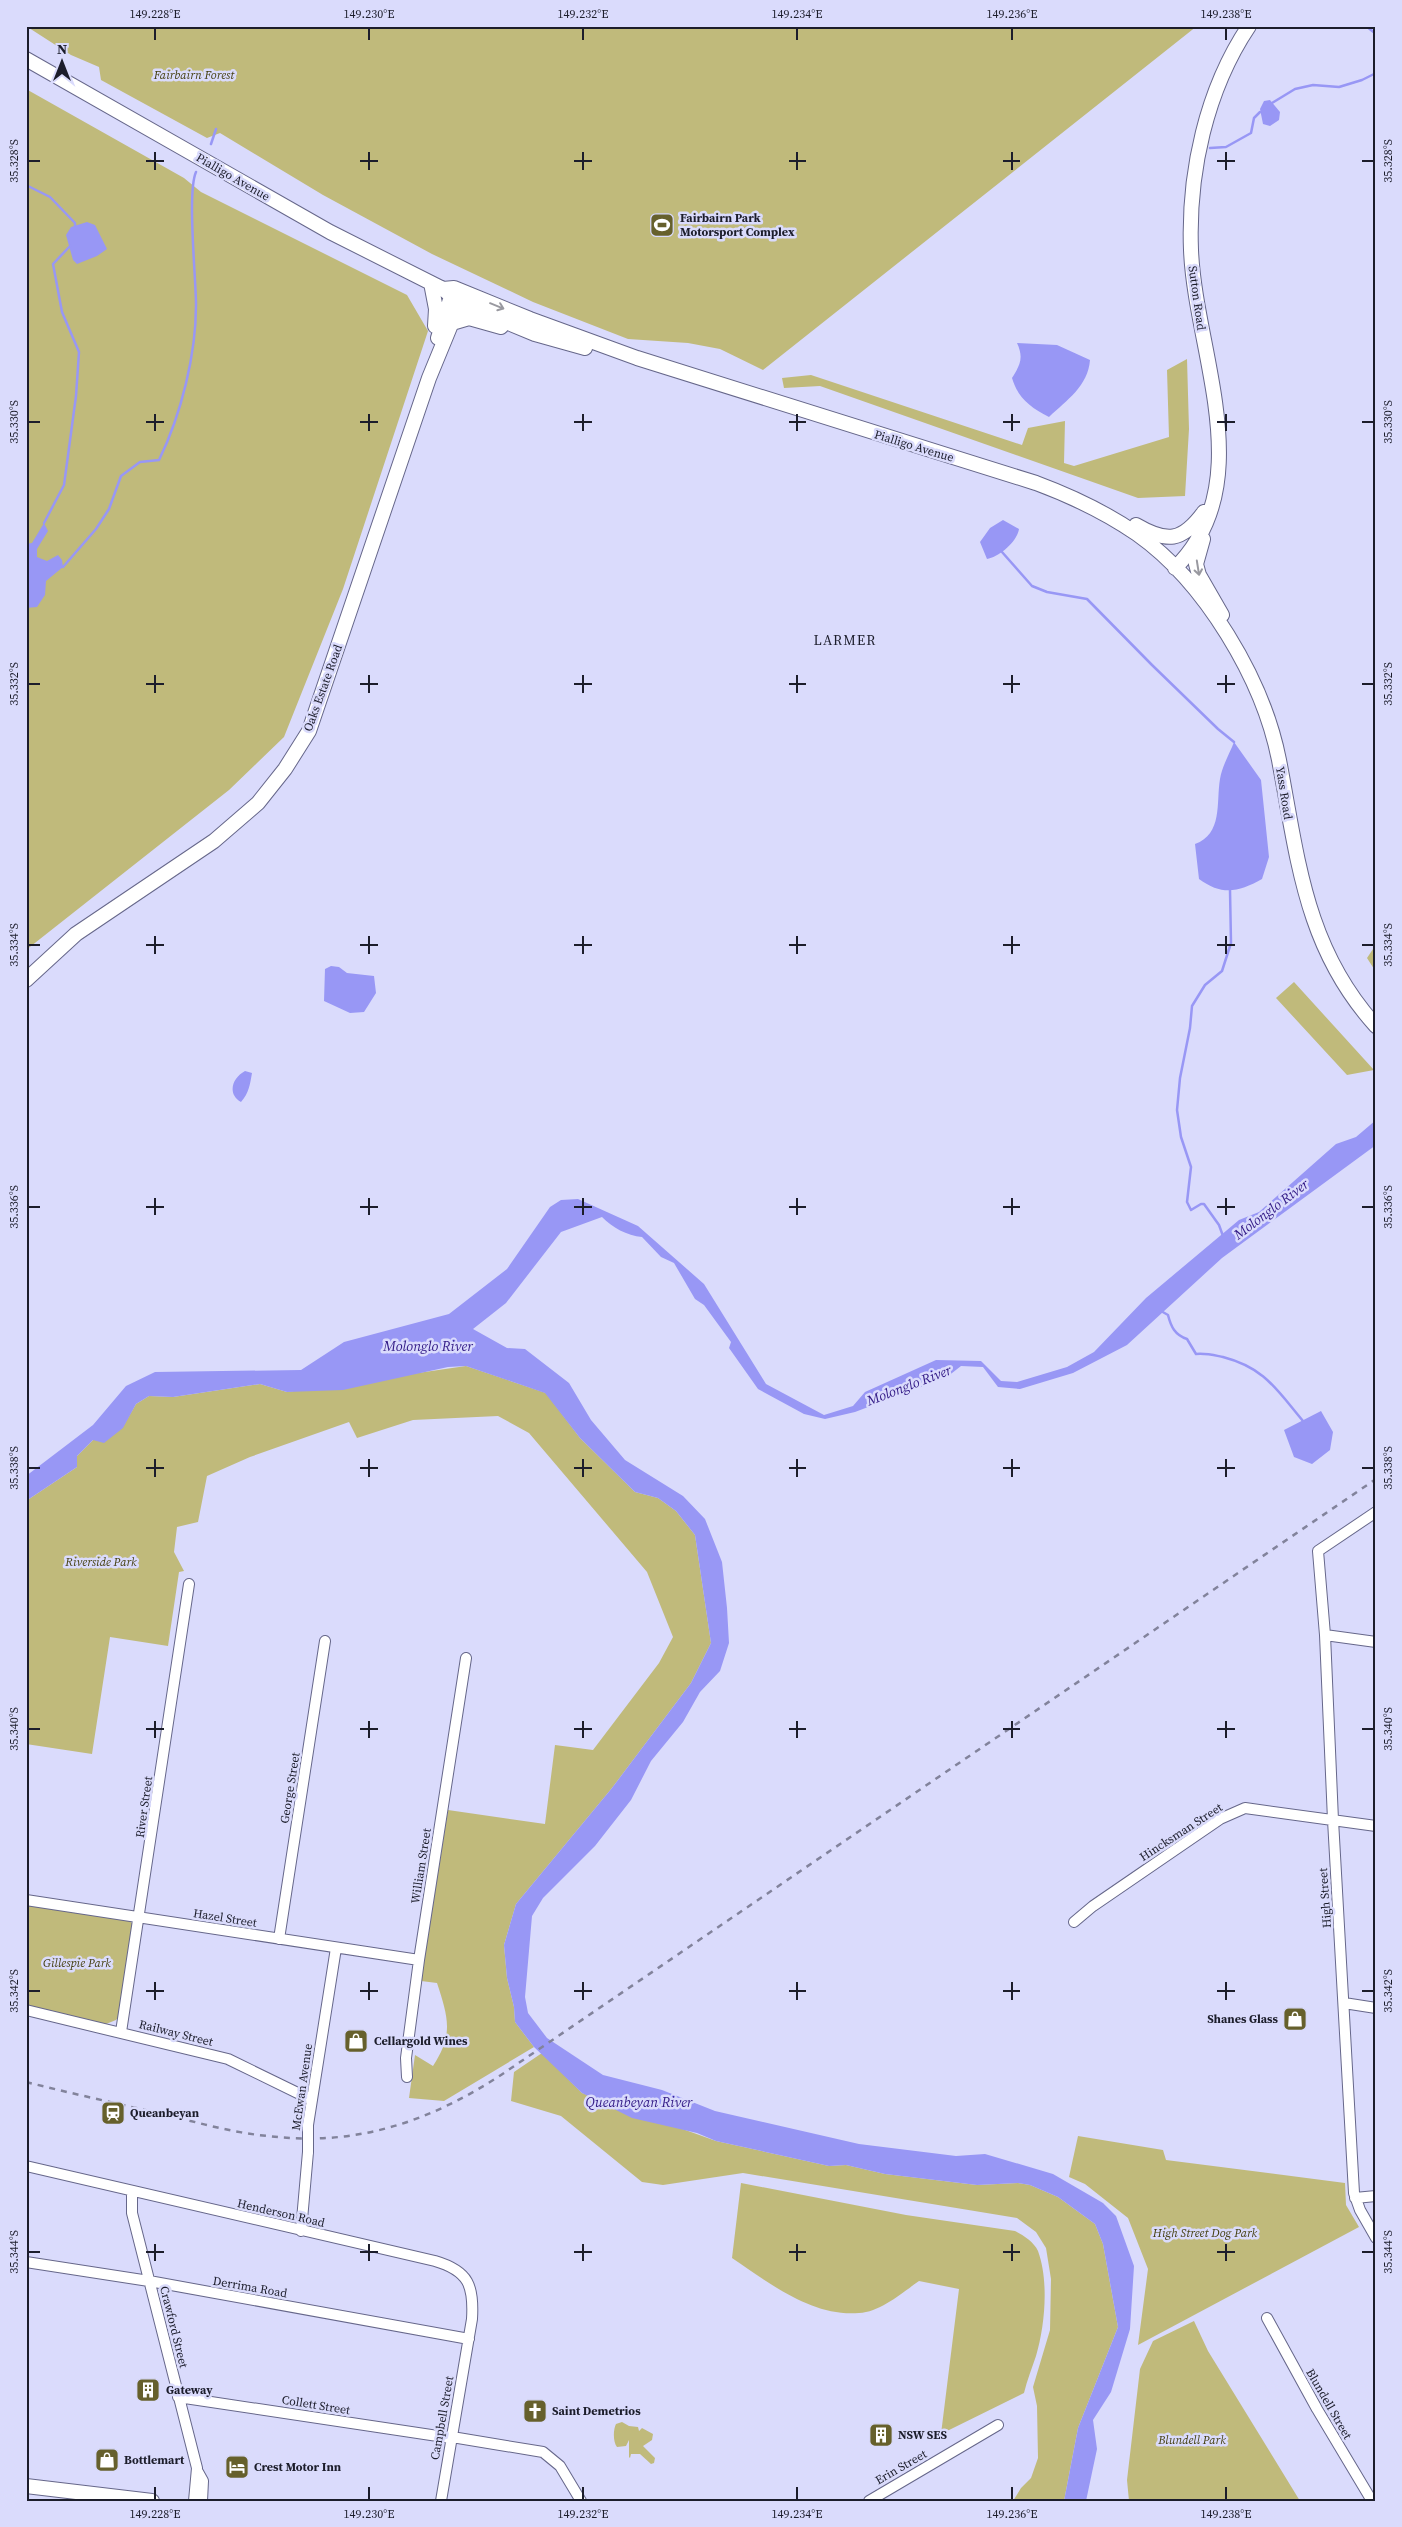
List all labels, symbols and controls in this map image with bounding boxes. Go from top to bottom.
text: 149.228°E [130,6,180,22]
text: 149.230°E [344,6,394,22]
text: 149.232°E [558,6,608,22]
text: 149.234°E [772,6,822,22]
text: 149.236°E [987,6,1037,22]
text: 149.238°E [1201,6,1251,22]
north arrow [38,38,88,88]
text: N [57,39,67,59]
park label: Fairbairn Forest [153,67,235,83]
text: 35.328°S [6,139,22,183]
text: 35.328°S [1380,139,1396,183]
street label: Pialligo Avenue [193,149,273,205]
place label: Fairbairn Park Motorsport Complex [680,210,795,240]
sports icon: Fairbairn Park Motorsport Complex [649,212,675,238]
street label: Sutton Road [1185,265,1209,331]
one-way arrow [489,302,504,311]
text: 35.330°S [6,400,22,444]
text: 35.330°S [1380,400,1396,444]
street label: Pialligo Avenue [872,426,956,466]
one-way arrow [1194,560,1204,576]
district label: LARMER [814,630,876,650]
street label: Oaks Estate Road [300,642,346,734]
text: 35.332°S [6,662,22,706]
text: 35.332°S [1380,662,1396,706]
street label: Yass Road [1272,765,1296,821]
text: 35.334°S [6,923,22,967]
text: 35.334°S [1380,923,1396,967]
water label: Molonglo River [1228,1174,1313,1245]
text: 35.336°S [6,1185,22,1229]
text: 35.336°S [1380,1185,1396,1229]
water label: Molonglo River [382,1336,473,1356]
water label: Molonglo River [863,1359,955,1411]
text: 35.338°S [6,1446,22,1490]
text: 35.338°S [1380,1446,1396,1490]
park label: Riverside Park [64,1554,137,1570]
text: 35.340°S [6,1707,22,1751]
text: 35.340°S [1380,1707,1396,1751]
street label: George Street [276,1751,304,1825]
street label: River Street [132,1775,156,1839]
street label: Hincksman Street [1137,1799,1226,1865]
street label: William Street [407,1827,435,1905]
street label: High Street [1315,1867,1335,1929]
street label: Hazel Street [192,1905,258,1931]
park label: Gillespie Park [43,1955,111,1971]
text: 35.342°S [6,1969,22,2013]
text: 35.342°S [1380,1969,1396,2013]
shop icon: Shanes Glass [1282,2006,1308,2032]
place label: Shanes Glass [1207,2011,1279,2027]
street label: Railway Street [137,2016,215,2050]
shop icon: Cellargold Wines [343,2028,369,2054]
place label: Cellargold Wines [374,2033,468,2049]
street label: McEwan Avenue [288,2042,316,2132]
water label: Queanbeyan River [586,2092,693,2112]
station icon: Queanbeyan [100,2100,126,2126]
place label: Queanbeyan [130,2105,200,2121]
street label: Henderson Road [236,2195,327,2231]
park label: High Street Dog Park [1152,2225,1257,2241]
text: 35.344°S [6,2230,22,2274]
text: 35.344°S [1380,2230,1396,2274]
street label: Derrima Road [212,2273,289,2301]
street label: Crawford Street [156,2284,192,2370]
street label: Blundell Street [1302,2366,1356,2442]
street label: Campbell Street [427,2375,457,2461]
building icon: Gateway [135,2377,161,2403]
place label: Gateway [166,2382,213,2398]
street label: Collett Street [281,2392,351,2418]
church icon: Saint Demetrios [522,2398,548,2424]
place label: Saint Demetrios [552,2403,641,2419]
building icon: NSW SES [868,2422,894,2448]
place label: NSW SES [898,2427,947,2443]
park label: Blundell Park [1157,2432,1226,2448]
street label: Erin Street [872,2446,930,2488]
shop icon: Bottlemart [94,2447,120,2473]
place label: Bottlemart [124,2452,185,2468]
hotel icon: Crest Motor Inn [224,2454,250,2480]
place label: Crest Motor Inn [254,2459,342,2475]
text: 149.228°E [130,2506,180,2522]
text: 149.230°E [344,2506,394,2522]
text: 149.232°E [558,2506,608,2522]
text: 149.234°E [772,2506,822,2522]
text: 149.236°E [987,2506,1037,2522]
text: 149.238°E [1201,2506,1251,2522]

